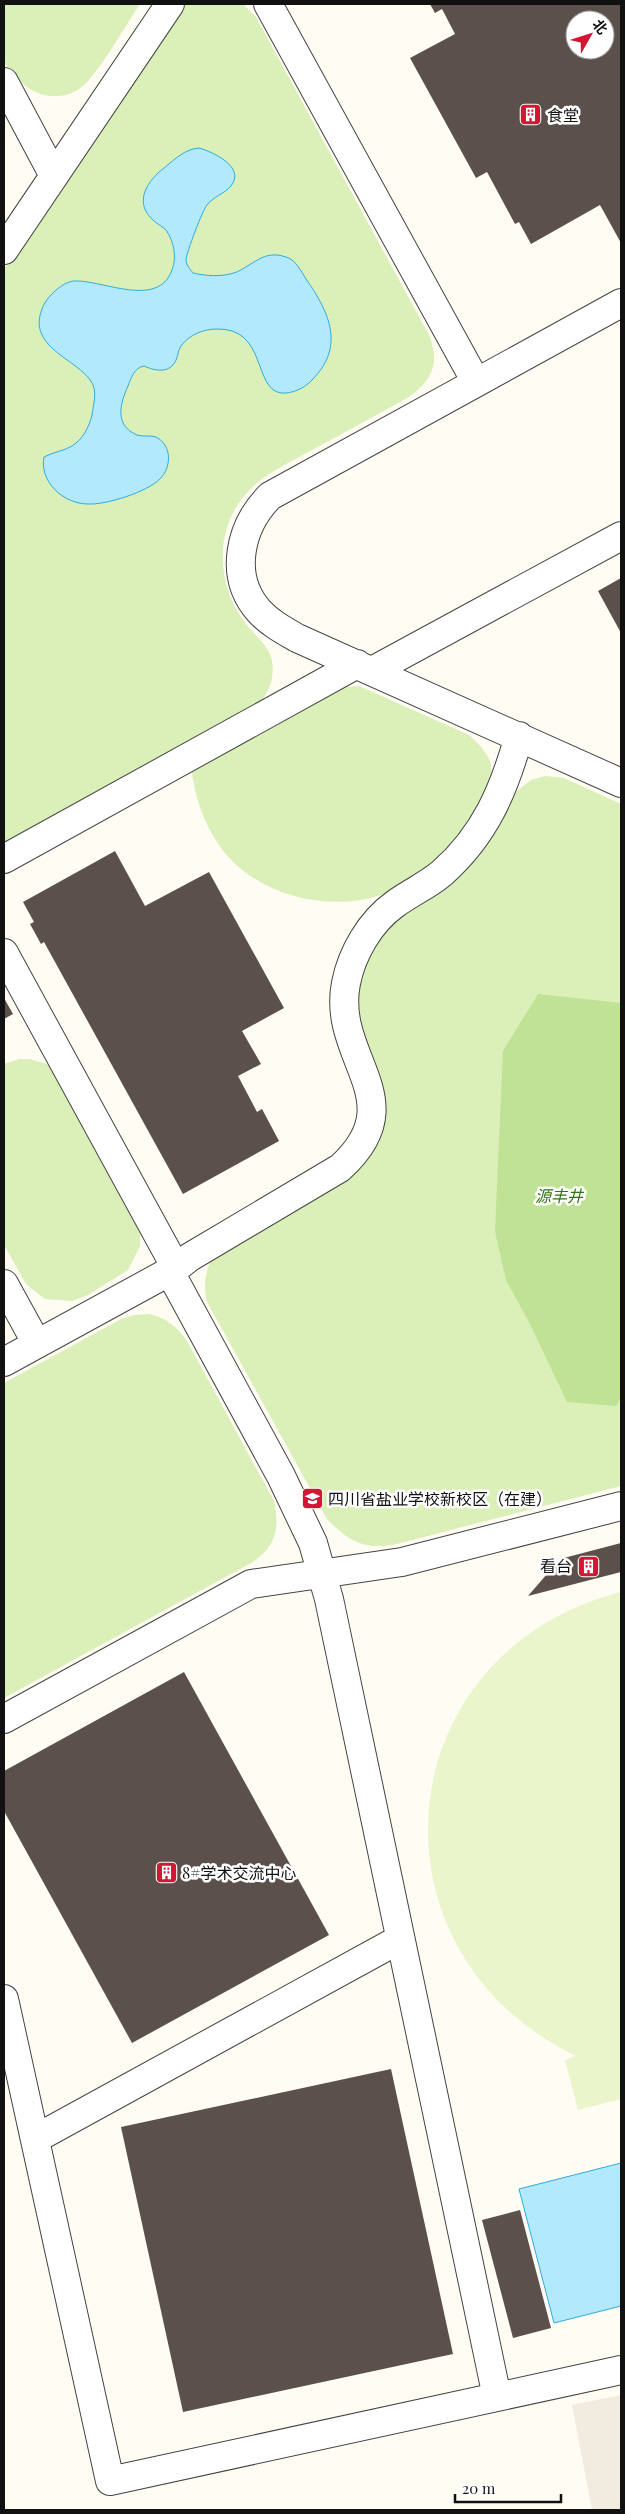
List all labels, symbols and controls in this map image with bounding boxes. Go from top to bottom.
north arrow [565,10,615,60]
text: 北 [589,15,612,38]
building icon: 食堂 [519,103,543,127]
place label: 食堂 [547,104,579,125]
park label: 源丰井 [535,1185,585,1206]
school or university icon: 四川省盐业学校新校区（在建） [300,1487,324,1511]
place label: 四川省盐业学校新校区（在建） [328,1488,552,1509]
building icon: 看台 [576,1554,600,1578]
place label: 看台 [540,1555,572,1576]
building icon: 8#学术交流中心 [154,1861,178,1885]
place label: 8#学术交流中心 [182,1862,297,1883]
scale bar [455,2472,561,2504]
text: 20 m [462,2478,496,2498]

